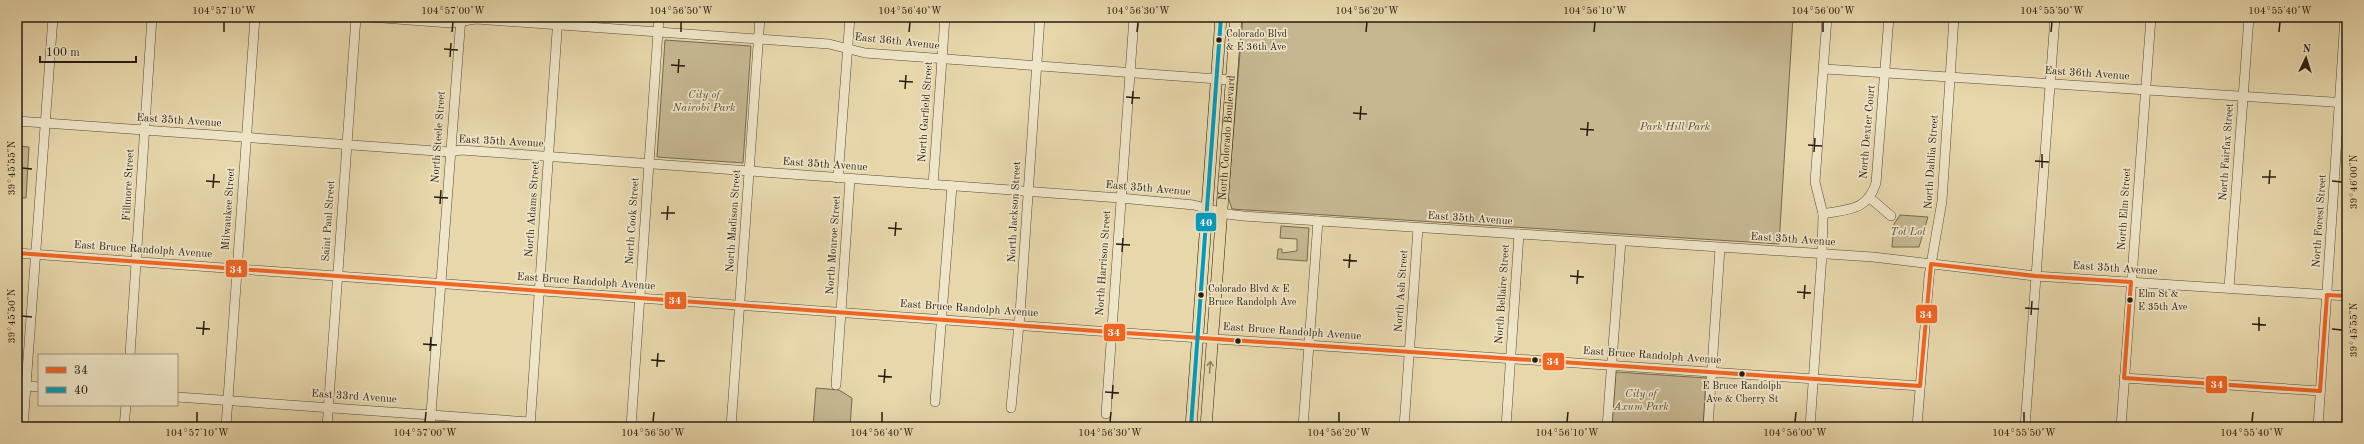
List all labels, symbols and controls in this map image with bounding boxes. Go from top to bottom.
text: 104°57'10"W [192,6,256,16]
text: 104°57'00"W [421,6,485,16]
text: 104°56'50"W [649,6,713,16]
text: 104°56'40"W [878,6,942,16]
text: 104°56'30"W [1106,6,1170,16]
text: 104°56'20"W [1335,6,1399,16]
text: 104°56'10"W [1563,6,1627,16]
text: 104°56'00"W [1791,6,1855,16]
text: 104°55'50"W [2020,6,2084,16]
text: 104°55'40"W [2248,6,2312,16]
place label: Colorado Blvd & E 36th Ave [1226,29,1287,52]
street label: East 36th Avenue [854,32,940,52]
marker: Colorado Blvd & E 36th Ave [1214,35,1224,45]
scale bar [40,38,136,64]
north arrow [2286,38,2326,78]
text: N [2302,44,2312,55]
text: 100 m [46,47,80,59]
street label: North Garfield Street [917,61,935,163]
street label: East 36th Avenue [2044,66,2130,82]
street label: North Colorado Boulevard [1217,75,1237,201]
street label: North Dexter Court [1858,84,1878,179]
street label: North Steele Street [430,90,448,183]
park label: City of Nairobi Park [672,90,736,114]
street label: North Fairfax Street [2218,103,2236,201]
street label: East 35th Avenue [136,113,222,129]
street label: North Dahlia Street [1923,114,1941,210]
park label: Park Hill Park [1639,122,1711,133]
street label: East 35th Avenue [458,134,544,150]
text: 39°45'55"N [7,140,17,195]
street label: Fillmore Street [122,148,136,221]
text: 39°46'00"N [2349,154,2359,209]
street label: East 35th Avenue [782,157,868,173]
street label: North Adams Street [524,160,542,258]
street label: North Jackson Street [1007,161,1023,263]
street label: Milwaukee Street [221,167,237,251]
street label: North Elm Street [2117,167,2133,251]
street label: North Madison Street [725,169,743,273]
street label: North Forest Street [2311,174,2329,268]
street label: North Cook Street [624,177,642,265]
street label: Saint Paul Street [321,180,337,262]
street label: East 35th Avenue [1105,180,1191,198]
street label: North Monroe Street [825,195,843,295]
street label: North Harrison Street [1095,210,1113,316]
street label: East 35th Avenue [1427,211,1513,227]
line badge: 40 [1195,212,1217,232]
text: 40 [1200,218,1212,229]
park label: Tot Lot [1890,227,1926,238]
street label: East 35th Avenue [1750,232,1836,248]
street label: East Bruce Randolph Avenue [73,240,213,260]
street label: North Bellaire Street [1494,244,1512,344]
street label: North Ash Street [1394,249,1410,333]
line badge: 34 [225,259,248,278]
street label: East 35th Avenue [2072,261,2158,277]
text: 34 [230,265,242,276]
street label: East Bruce Randolph Avenue [516,272,656,292]
place label: Colorado Blvd & E Bruce Randolph Ave [1208,284,1297,307]
text: 39°45'50"N [7,288,17,343]
place label: Elm St & E 35th Ave [2138,289,2188,312]
marker: Colorado Blvd & E Bruce Randolph Ave [1196,290,1206,300]
line badge: 34 [664,291,687,310]
marker: Elm St & E 35th Ave [2125,295,2135,305]
text: 34 [669,296,681,307]
street label: East Bruce Randolph Avenue [899,299,1039,319]
text: 39°45'55"N [2349,302,2359,357]
line badge: 34 [1915,304,1938,324]
text: 34 [1920,310,1932,321]
street label: East Bruce Randolph Avenue [1222,322,1362,342]
line badge: 34 [1103,323,1126,342]
text: 34 [1108,328,1120,339]
unlabelled marker [1233,336,1243,346]
street label: East Bruce Randolph Avenue [1582,346,1722,366]
line badge: 34 [1542,352,1565,371]
legend [38,354,178,406]
unlabelled marker [1530,355,1540,365]
text: 34 [1547,357,1559,368]
one-way arrow [1207,361,1214,374]
text: 34 [74,365,88,377]
marker: E Bruce Randolph Ave & Cherry St [1737,369,1747,379]
line badge: 34 [2205,375,2228,394]
text: 34 [2211,380,2223,391]
place label: E Bruce Randolph Ave & Cherry St [1703,381,1782,404]
text: 40 [74,385,88,397]
street label: East 33rd Avenue [311,389,397,405]
park label: City of Axum Park [1612,389,1669,413]
text: 104°57'10"W [165,428,229,438]
text: 104°57'00"W [393,428,457,438]
text: 104°56'50"W [621,428,685,438]
text: 104°56'40"W [850,428,914,438]
text: 104°56'30"W [1078,428,1142,438]
text: 104°56'20"W [1307,428,1371,438]
text: 104°56'10"W [1535,428,1599,438]
text: 104°56'00"W [1763,428,1827,438]
text: 104°55'50"W [1992,428,2056,438]
text: 104°55'40"W [2220,428,2284,438]

